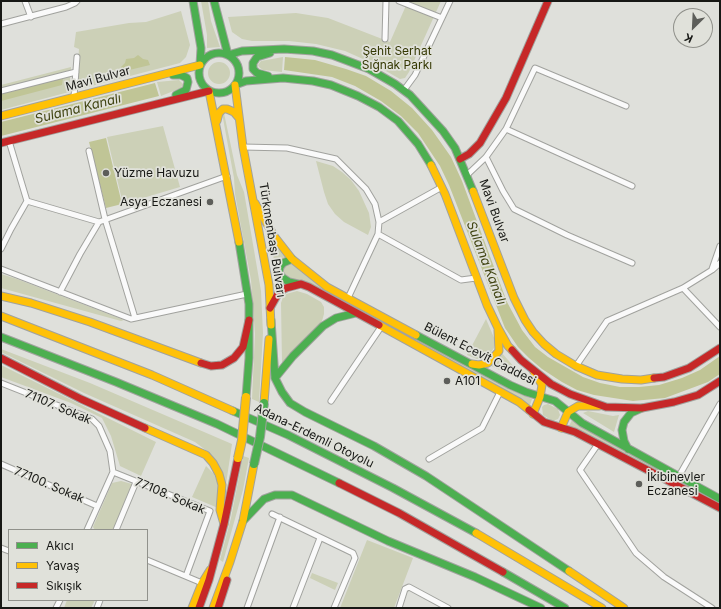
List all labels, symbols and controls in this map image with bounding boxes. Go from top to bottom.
north arrow [673,8,713,48]
text: K [682,30,695,46]
park label: Şehit Serhat Sığnak Parkı [362,44,432,72]
street label: Mavi Bulvar [64,63,132,95]
water label: Sulama Kanalı [33,91,123,127]
place label: Yüzme Havuzu [114,166,199,180]
marker: Yüzme Havuzu [101,168,111,178]
street label: Mavi Bulvar [476,177,512,245]
street label: Türkmenbaşı Bulvarı [256,182,288,298]
place label: Asya Eczanesi [120,195,202,209]
marker: Asya Eczanesi [205,197,215,207]
water label: Sulama Kanalı [463,219,509,307]
street label: Bülent Ecevit Caddesi [422,320,538,388]
place label: A101 [455,374,480,388]
marker: A101 [442,376,452,386]
street label: 71107. Sokak [23,387,93,427]
street label: Adana-Erdemli Otoyolu [252,401,376,471]
street label: 77100. Sokak [12,464,86,506]
place label: İkibinevler Eczanesi [647,470,705,498]
street label: 77108. Sokak [133,475,207,517]
marker: İkibinevler Eczanesi [634,479,644,489]
legend [8,529,148,601]
text: Akıcı [46,538,74,553]
text: Yavaş [46,558,80,573]
text: Sıkışık [46,578,82,593]

